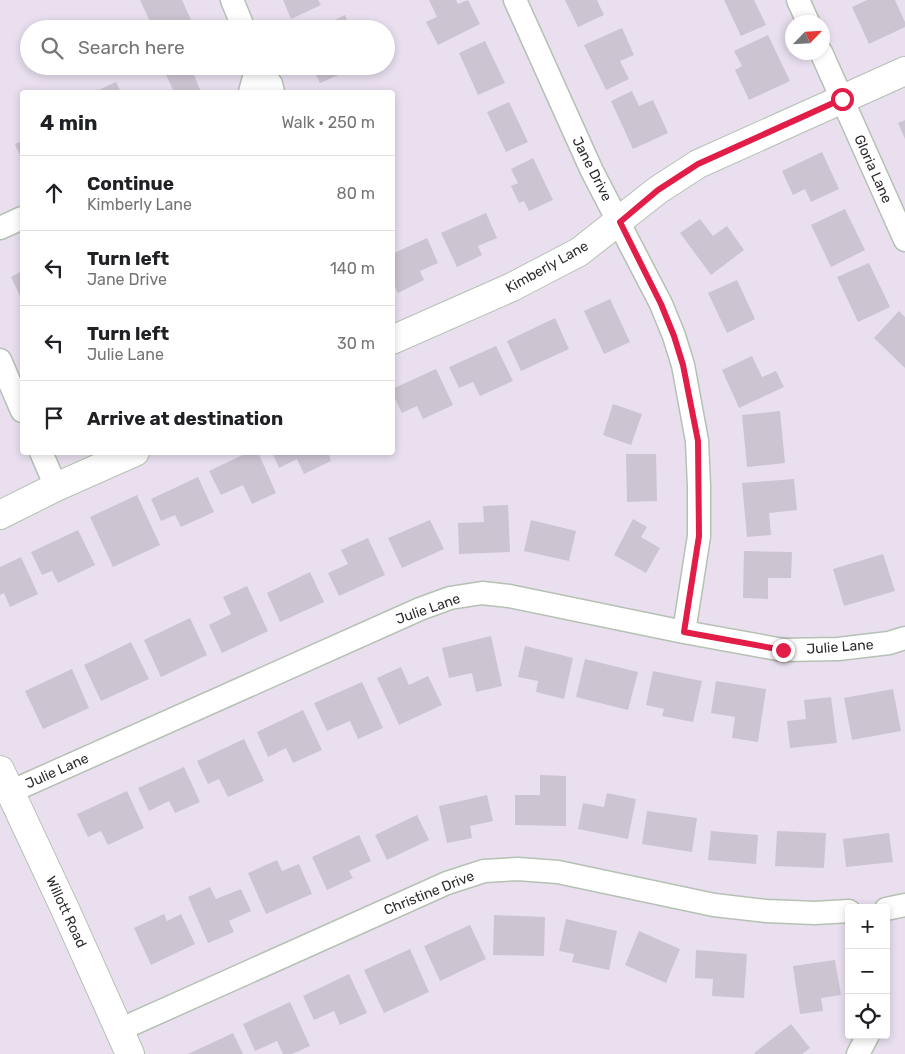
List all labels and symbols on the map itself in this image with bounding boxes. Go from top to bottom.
north arrow [785,15,830,60]
route start [831,88,854,111]
street label: Gloria Lane [850,132,896,206]
street label: Jane Drive [569,134,616,204]
street label: Kimberly Lane [503,237,591,297]
street label: Julie Lane [393,590,463,628]
street label: Julie Lane [806,636,874,658]
route end [772,639,795,662]
street label: Julie Lane [23,749,91,792]
street label: Christine Drive [381,867,477,919]
street label: Willott Road [42,874,90,950]

